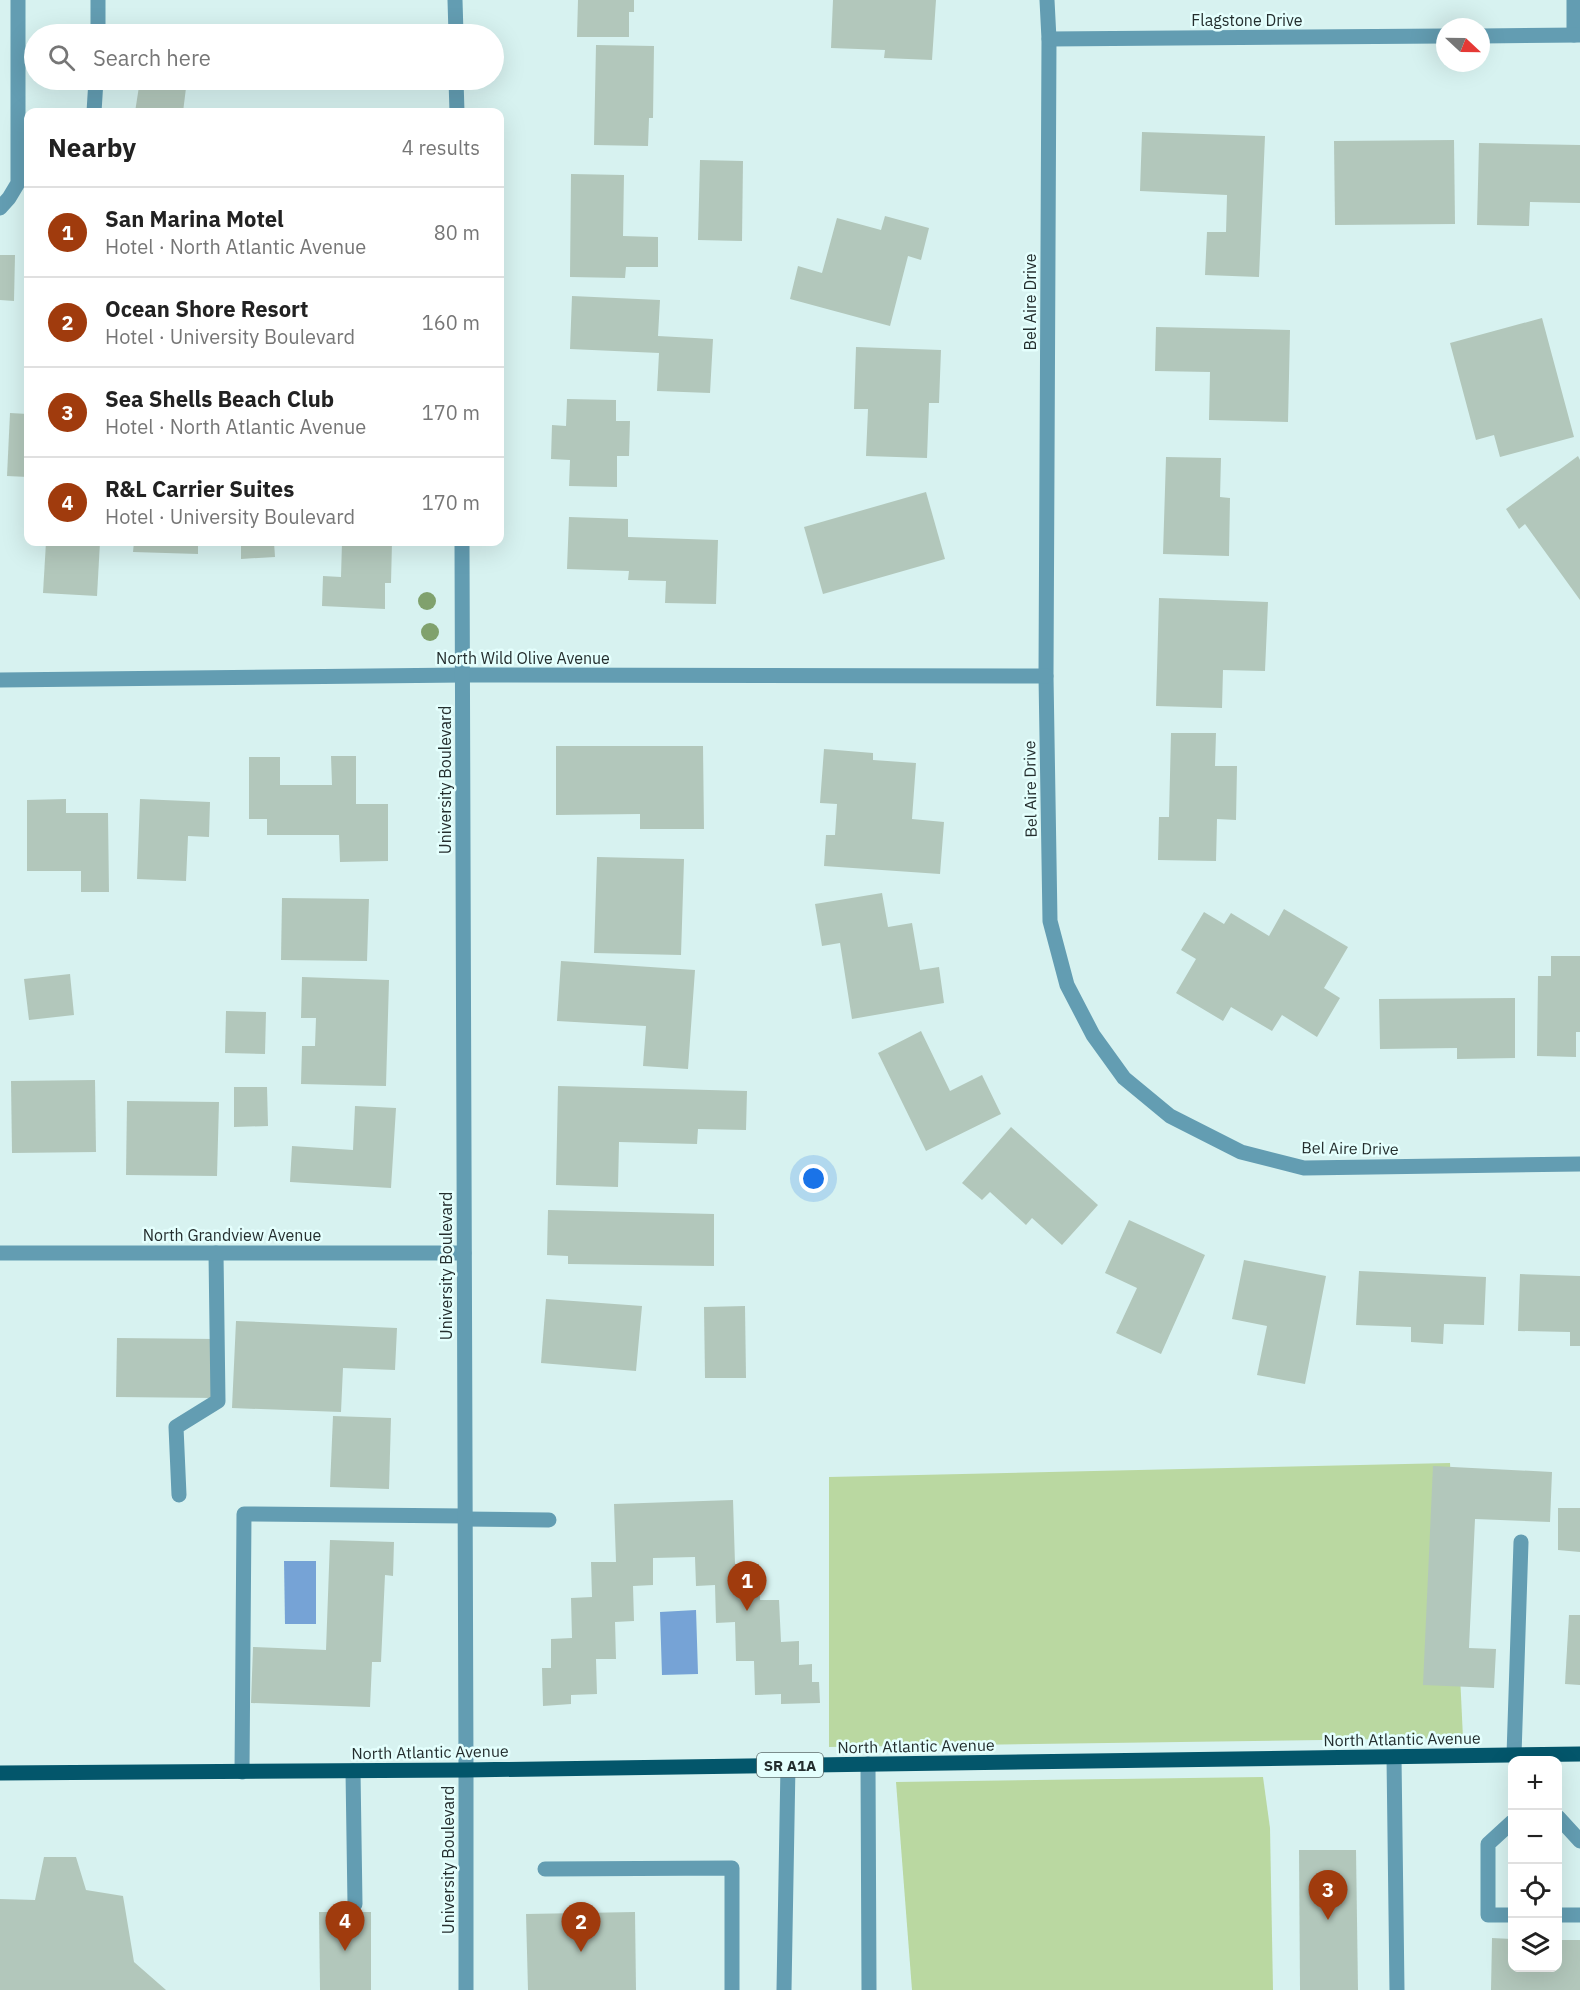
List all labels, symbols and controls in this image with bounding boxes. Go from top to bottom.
street label: Flagstone Drive [1191,10,1303,30]
north arrow [1436,18,1490,72]
search box [24,24,504,90]
icon: search [45,41,78,74]
text: Search here [93,43,211,72]
text: Nearby [48,130,136,164]
text: 4 results [402,134,480,161]
text: San Marina Motel [105,204,284,233]
text: 1 [62,219,74,246]
text: 80 m [434,219,480,246]
text: Hotel · North Atlantic Avenue [105,233,366,260]
street label: Bel Aire Drive [1020,253,1040,351]
text: Ocean Shore Resort [105,294,309,323]
text: 2 [62,309,74,336]
text: 160 m [422,309,480,336]
text: Hotel · University Boulevard [105,323,355,350]
text: Sea Shells Beach Club [105,384,334,413]
text: 3 [62,399,74,426]
text: 170 m [422,399,480,426]
text: Hotel · North Atlantic Avenue [105,413,366,440]
text: R&L Carrier Suites [105,474,294,503]
text: 4 [62,489,74,516]
text: 170 m [422,489,480,516]
text: Hotel · University Boulevard [105,503,355,530]
street label: North Wild Olive Avenue [436,648,610,668]
street label: University Boulevard [435,706,455,854]
street label: Bel Aire Drive [1019,740,1041,838]
street label: Bel Aire Drive [1301,1137,1399,1159]
your location [799,1164,828,1193]
street label: University Boulevard [436,1192,456,1340]
street label: North Grandview Avenue [143,1225,322,1245]
pin: 1 [728,1562,766,1611]
street label: North Atlantic Avenue [1323,1728,1481,1750]
street label: North Atlantic Avenue [837,1735,995,1757]
street label: North Atlantic Avenue [351,1741,509,1763]
road number: SR A1A [757,1753,823,1777]
map controls [1508,1756,1562,1972]
button: + [1508,1756,1562,1810]
street label: University Boulevard [438,1786,458,1934]
button: − [1508,1810,1562,1864]
button: locate [1508,1864,1562,1918]
pin: 3 [1308,1870,1348,1920]
pin: 4 [326,1902,364,1951]
pin: 2 [562,1902,600,1952]
button: layers [1508,1918,1562,1972]

